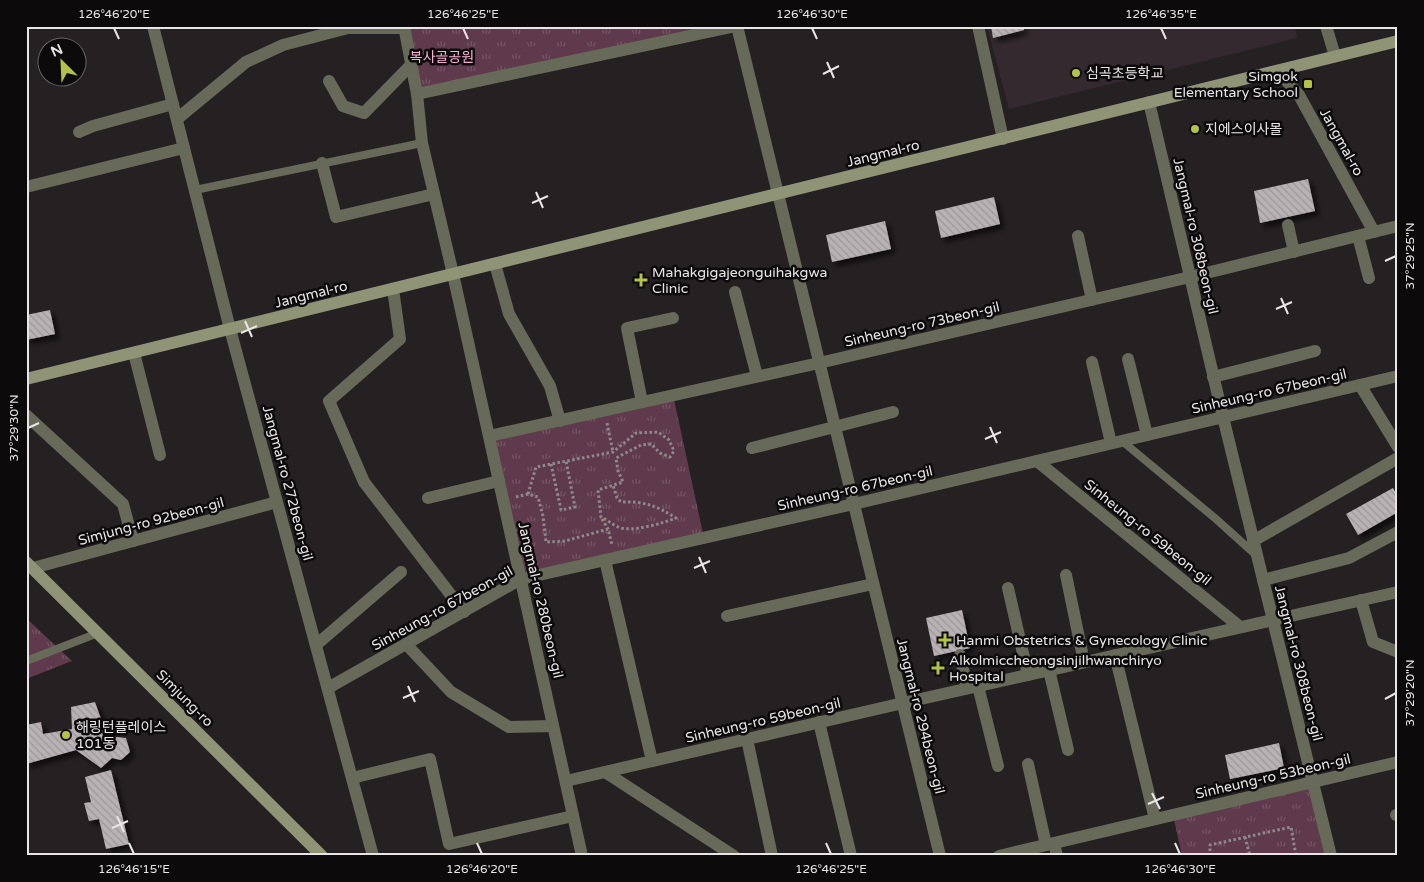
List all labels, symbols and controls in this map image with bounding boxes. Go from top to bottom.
text: 126°46'20"E [78,7,150,21]
text: 126°46'25"E [427,7,499,21]
text: 126°46'30"E [776,7,848,21]
text: 126°46'35"E [1125,7,1197,21]
north arrow [38,38,88,88]
text: N [48,41,66,61]
park label: 복사골공원 [410,49,474,66]
place label: 심곡초등학교 [1086,65,1163,82]
marker: 심곡초등학교 [1070,67,1082,79]
place label: Simgok Elementary School [1174,68,1298,101]
marker: Simgok Elementary School [1302,78,1314,90]
street label: Jangmal-ro [1316,106,1367,179]
place label: 지에스이사몰 [1205,121,1282,138]
marker: 지에스이사몰 [1189,123,1201,135]
street label: Jangmal-ro [845,136,921,171]
street label: Jangmal-ro 308beon-gil [1169,156,1222,316]
text: 37°29'25"N [1403,222,1417,290]
place label: Mahakgigajeonguihakgwa Clinic [652,264,827,297]
marker: Mahakgigajeonguihakgwa Clinic [634,273,648,287]
street label: Jangmal-ro [273,277,349,312]
street label: Sinheung-ro 73beon-gil [843,298,1001,351]
street label: Sinheung-ro 67beon-gil [1190,365,1348,418]
text: 37°29'30"N [7,394,21,462]
street label: Jangmal-ro 272beon-gil [259,404,316,563]
street label: Sinheung-ro 67beon-gil [776,462,934,515]
street label: Sinheung-ro 59beon-gil [1081,476,1215,589]
street label: Simjung-ro 92beon-gil [76,494,226,549]
street label: Jangmal-ro 280beon-gil [514,520,567,680]
street label: Sinheung-ro 67beon-gil [369,563,516,654]
street label: Jangmal-ro 308beon-gil [1271,584,1326,743]
place label: Hanmi Obstetrics & Gynecology Clinic [956,632,1207,649]
marker: Hanmi Obstetrics & Gynecology Clinic [938,633,952,647]
street label: Jangmal-ro 294beon-gil [893,637,948,796]
place label: Alkolmiccheongsinjilhwanchiryo Hospital [949,652,1162,685]
text: 37°29'20"N [1403,659,1417,727]
marker: Alkolmiccheongsinjilhwanchiryo Hospital [931,661,945,675]
street label: Simjung-ro [153,666,217,730]
street label: Sinheung-ro 59beon-gil [684,694,842,747]
place label: 해링턴플레이스 101동 [76,719,166,752]
marker: 해링턴플레이스 101동 [60,729,72,741]
street label: Sinheung-ro 53beon-gil [1194,750,1352,803]
text: 126°46'15"E [98,862,170,876]
text: 126°46'20"E [446,862,518,876]
text: 126°46'25"E [795,862,867,876]
text: 126°46'30"E [1144,862,1216,876]

